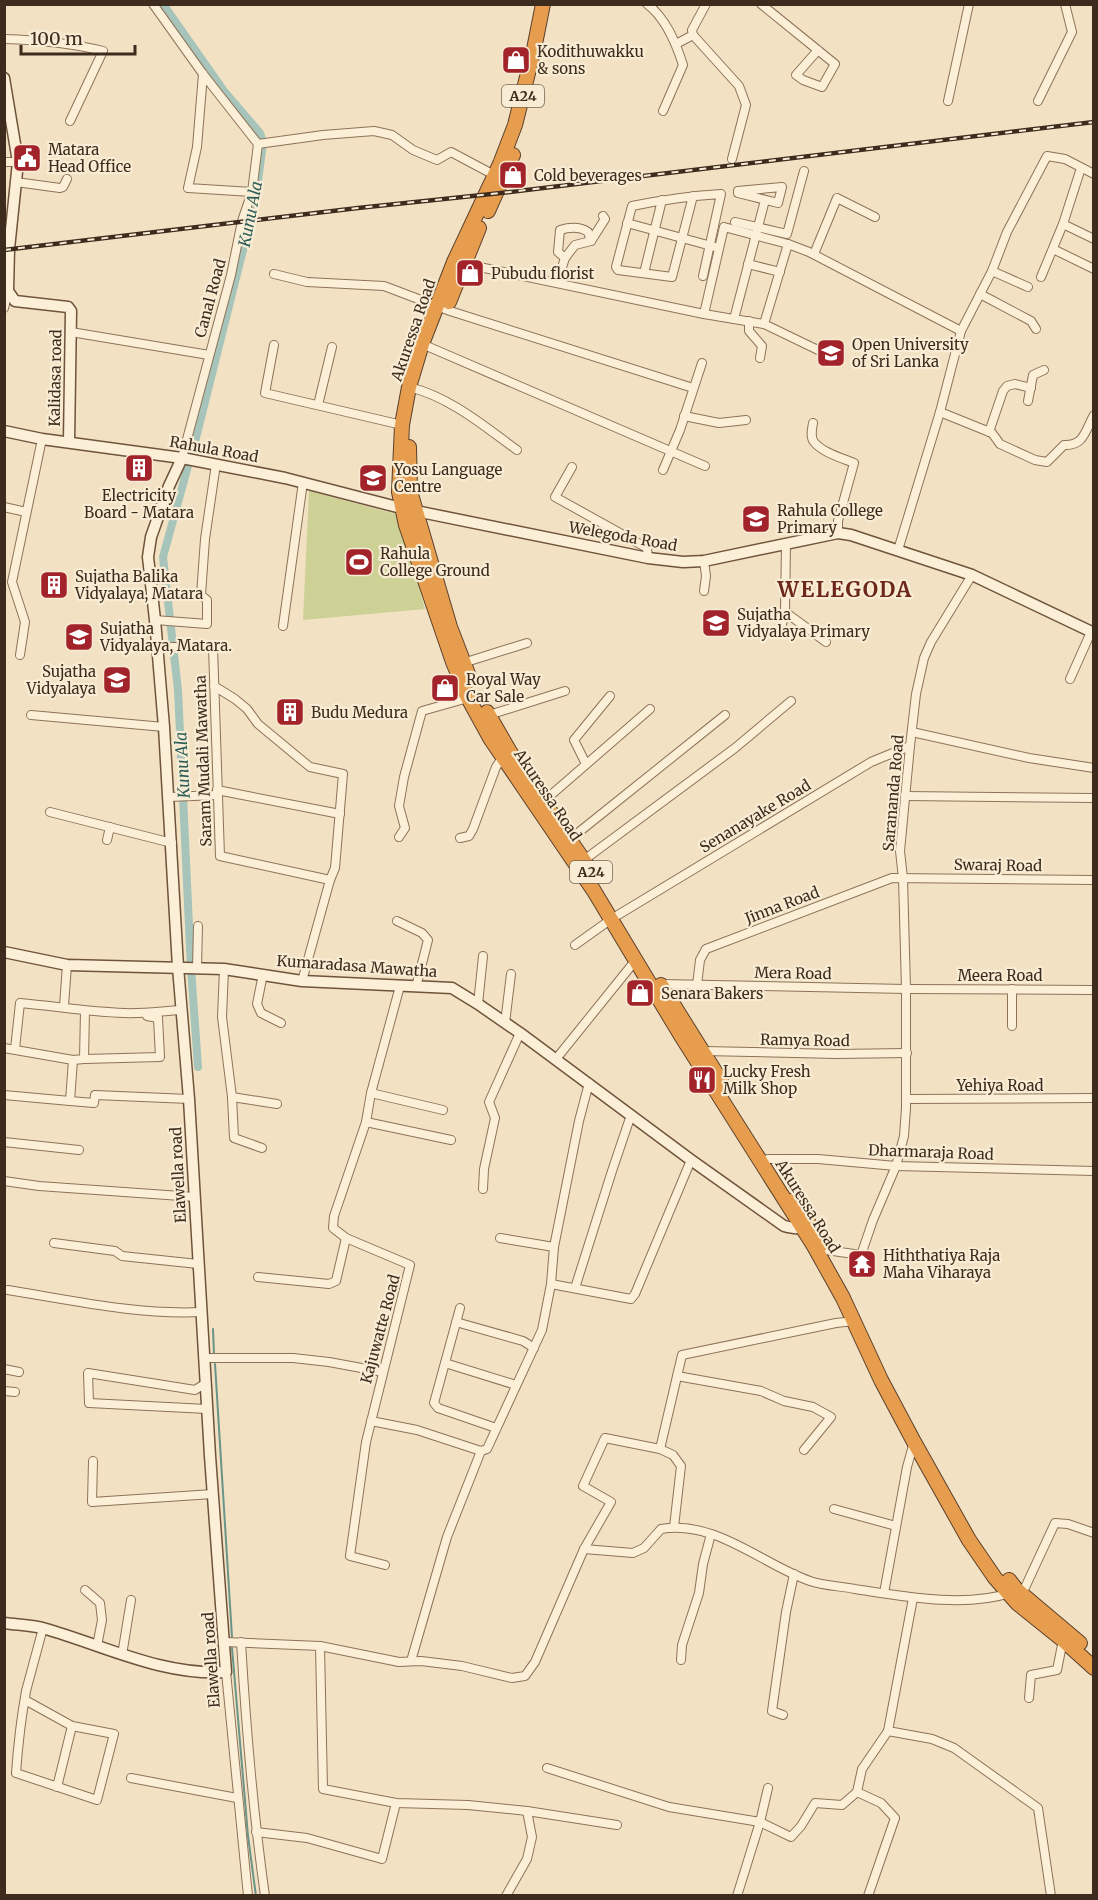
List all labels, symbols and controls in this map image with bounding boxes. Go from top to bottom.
scale bar [21,18,135,56]
text: 100 m [30,27,83,50]
place label: Kodithuwakku & sons [537,42,644,78]
shop icon: Kodithuwakku & sons [500,44,532,76]
road number: A24 [502,85,544,107]
place label: Matara Head Office [48,140,131,176]
public building icon: Matara Head Office [11,142,43,174]
shop icon: Cold beverages [497,159,529,191]
place label: Cold beverages [534,166,642,185]
water label: Kunu Ala [234,179,266,250]
street label: Canal Road [190,257,230,339]
shop icon: Pubudu florist [454,257,486,289]
place label: Pubudu florist [491,264,595,283]
street label: Akuressa Road [386,276,439,385]
street label: Kalidasa road [45,329,65,427]
place label: Open University of Sri Lanka [852,335,969,371]
school or university icon: Open University of Sri Lanka [815,337,847,369]
street label: Rahula Road [168,432,260,466]
building icon: Electricity Board - Matara [123,452,155,484]
place label: Yosu Language Centre [393,460,503,496]
school or university icon: Yosu Language Centre [357,462,389,494]
place label: Electricity Board - Matara [84,486,194,522]
place label: Rahula College Primary [777,501,883,537]
school or university icon: Rahula College Primary [740,503,772,535]
street label: Welegoda Road [566,517,679,555]
place label: Rahula College Ground [380,544,490,580]
sports icon: Rahula College Ground [343,546,375,578]
place label: Sujatha Balika Vidyalaya, Matara [74,567,203,603]
building icon: Sujatha Balika Vidyalaya, Matara [38,569,70,601]
district label: WELEGODA [776,576,913,603]
place label: Sujatha Vidyalaya Primary [736,605,870,641]
school or university icon: Sujatha Vidyalaya Primary [700,607,732,639]
place label: Sujatha Vidyalaya, Matara. [99,619,232,655]
school or university icon: Sujatha Vidyalaya, Matara. [63,621,95,653]
place label: Sujatha Vidyalaya [26,662,96,698]
school or university icon: Sujatha Vidyalaya [101,664,133,696]
place label: Royal Way Car Sale [466,670,541,706]
shop icon: Royal Way Car Sale [429,672,461,704]
street label: Saram Mudali Mawatha [191,675,215,847]
building icon: Budu Medura [274,696,306,728]
place label: Budu Medura [311,703,408,722]
water label: Kunu Ala [170,731,194,800]
street label: Sarananda Road [878,734,908,852]
street label: Akuressa Road [510,745,586,845]
street label: Senanayake Road [696,775,814,857]
street label: Swaraj Road [954,855,1042,875]
road number: A24 [570,861,612,883]
street label: Jinna Road [741,882,822,928]
street label: Kumaradasa Mawatha [276,951,438,981]
street label: Mera Road [754,963,832,983]
street label: Meera Road [957,966,1043,985]
shop icon: Senara Bakers [624,977,656,1009]
place label: Senara Bakers [661,984,763,1003]
street label: Ramya Road [760,1030,850,1050]
place label: Lucky Fresh Milk Shop [723,1062,811,1098]
restaurant icon: Lucky Fresh Milk Shop [686,1064,718,1096]
street label: Yehiya Road [955,1076,1044,1095]
street label: Elawella road [166,1127,190,1223]
street label: Dharmaraja Road [868,1140,994,1164]
street label: Akuressa Road [771,1155,844,1256]
place label: Hiththatiya Raja Maha Viharaya [883,1246,1000,1282]
temple icon: Hiththatiya Raja Maha Viharaya [846,1248,878,1280]
street label: Kajuwatte Road [356,1272,404,1386]
street label: Elawella road [198,1611,224,1709]

